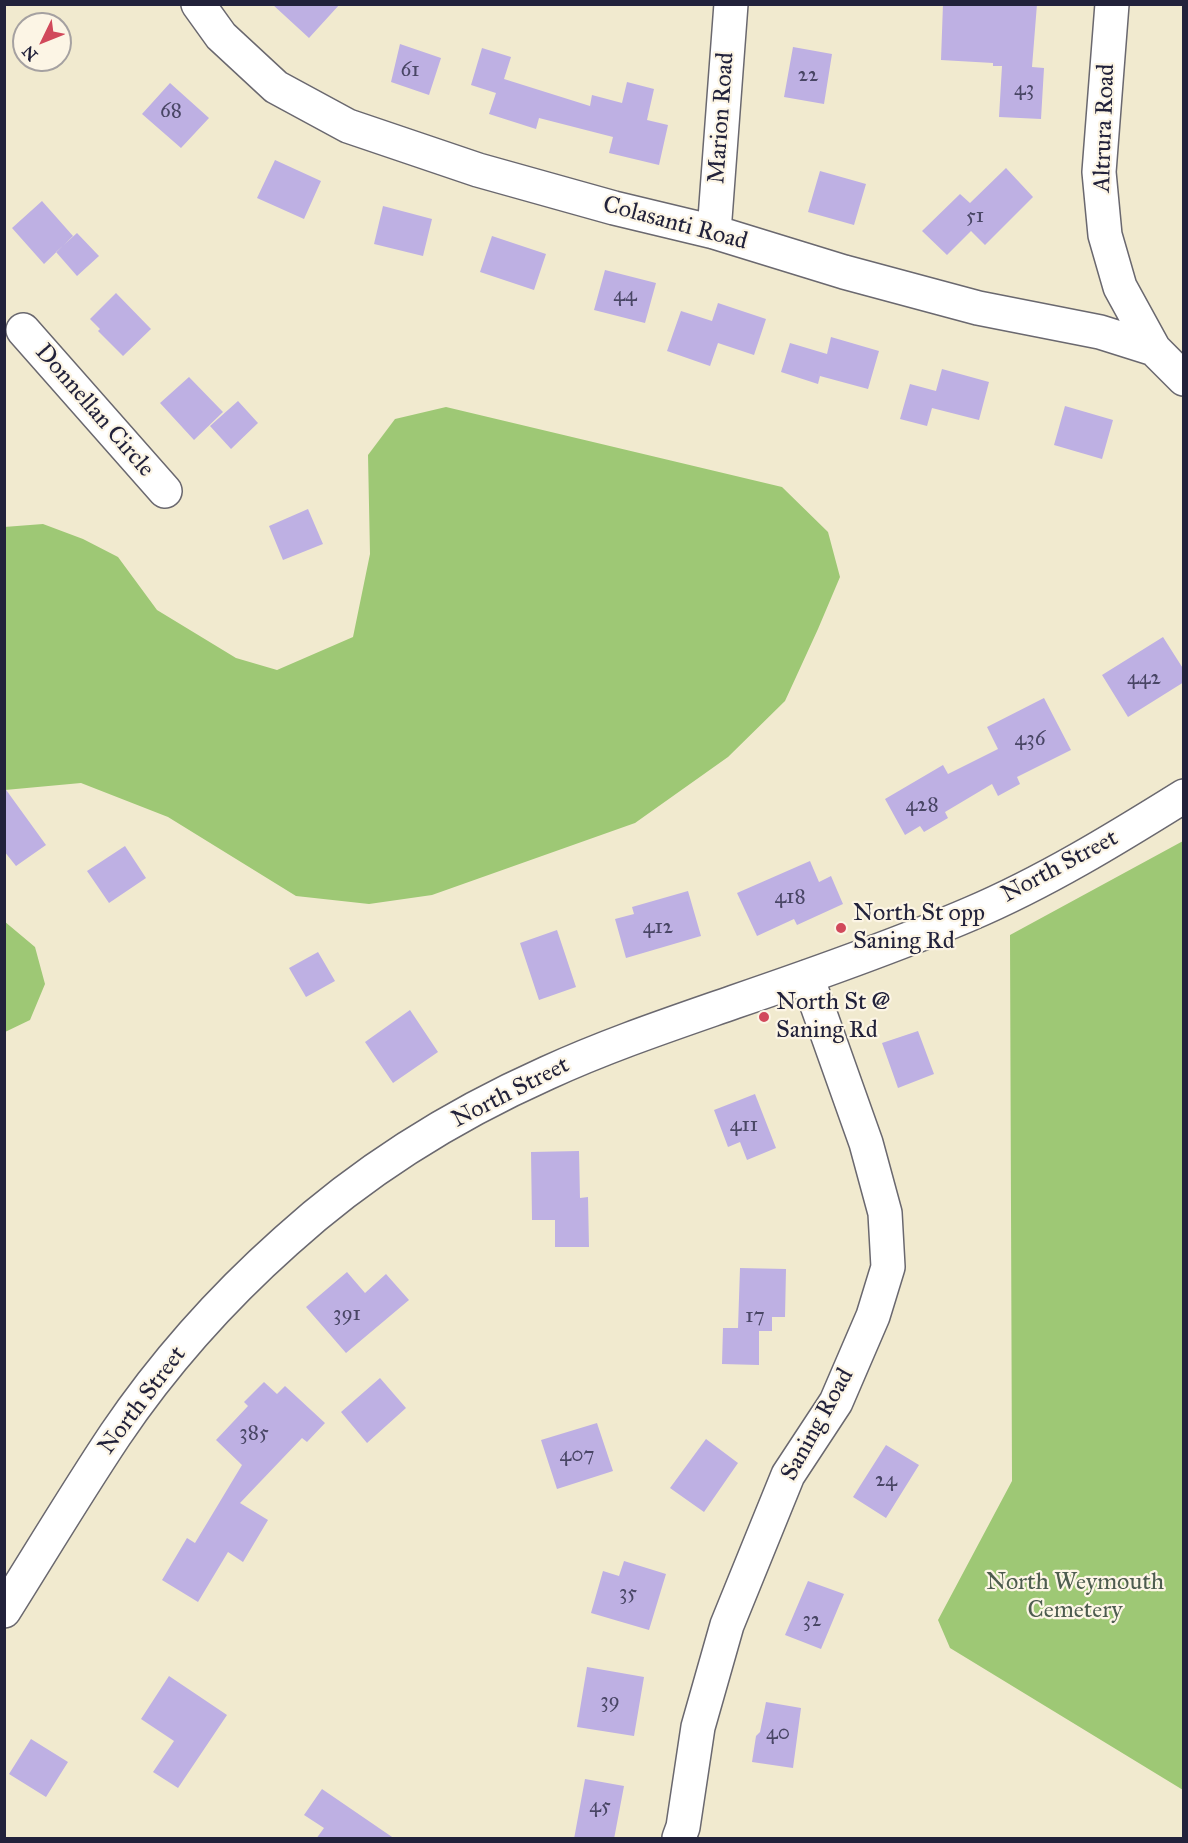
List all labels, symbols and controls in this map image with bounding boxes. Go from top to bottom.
north arrow [12,12,72,72]
text: N [18,42,42,65]
street label: Marion Road [703,51,741,185]
house number: 61 [401,58,419,84]
house number: 22 [798,63,818,89]
street label: Altrura Road [1088,63,1122,193]
house number: 43 [1014,77,1034,103]
house number: 68 [160,99,182,125]
street label: Colasanti Road [600,191,750,257]
house number: 51 [966,204,984,230]
house number: 44 [613,283,637,309]
street label: Donnellan Circle [28,339,160,483]
house number: 442 [1127,666,1161,692]
house number: 436 [1015,727,1045,753]
house number: 428 [905,793,939,819]
street label: North Street [997,824,1123,910]
house number: 418 [774,885,806,911]
place label: North St opp Saning Rd [853,900,985,956]
house number: 412 [643,915,673,941]
marker: North St opp Saning Rd [834,921,848,935]
place label: North St @ Saning Rd [776,989,890,1045]
marker: North St @ Saning Rd [757,1010,771,1024]
street label: North Street [448,1051,574,1135]
house number: 411 [730,1113,758,1139]
house number: 391 [333,1302,361,1328]
house number: 17 [745,1304,765,1330]
street label: North Street [93,1341,193,1461]
street label: Saning Road [775,1364,861,1486]
house number: 385 [239,1421,269,1447]
house number: 407 [559,1443,595,1469]
house number: 24 [875,1468,897,1494]
park label: North Weymouth Cemetery [986,1569,1164,1625]
house number: 35 [619,1581,637,1607]
house number: 32 [803,1608,821,1634]
house number: 39 [600,1689,620,1715]
house number: 40 [766,1721,790,1747]
house number: 45 [589,1794,611,1820]

